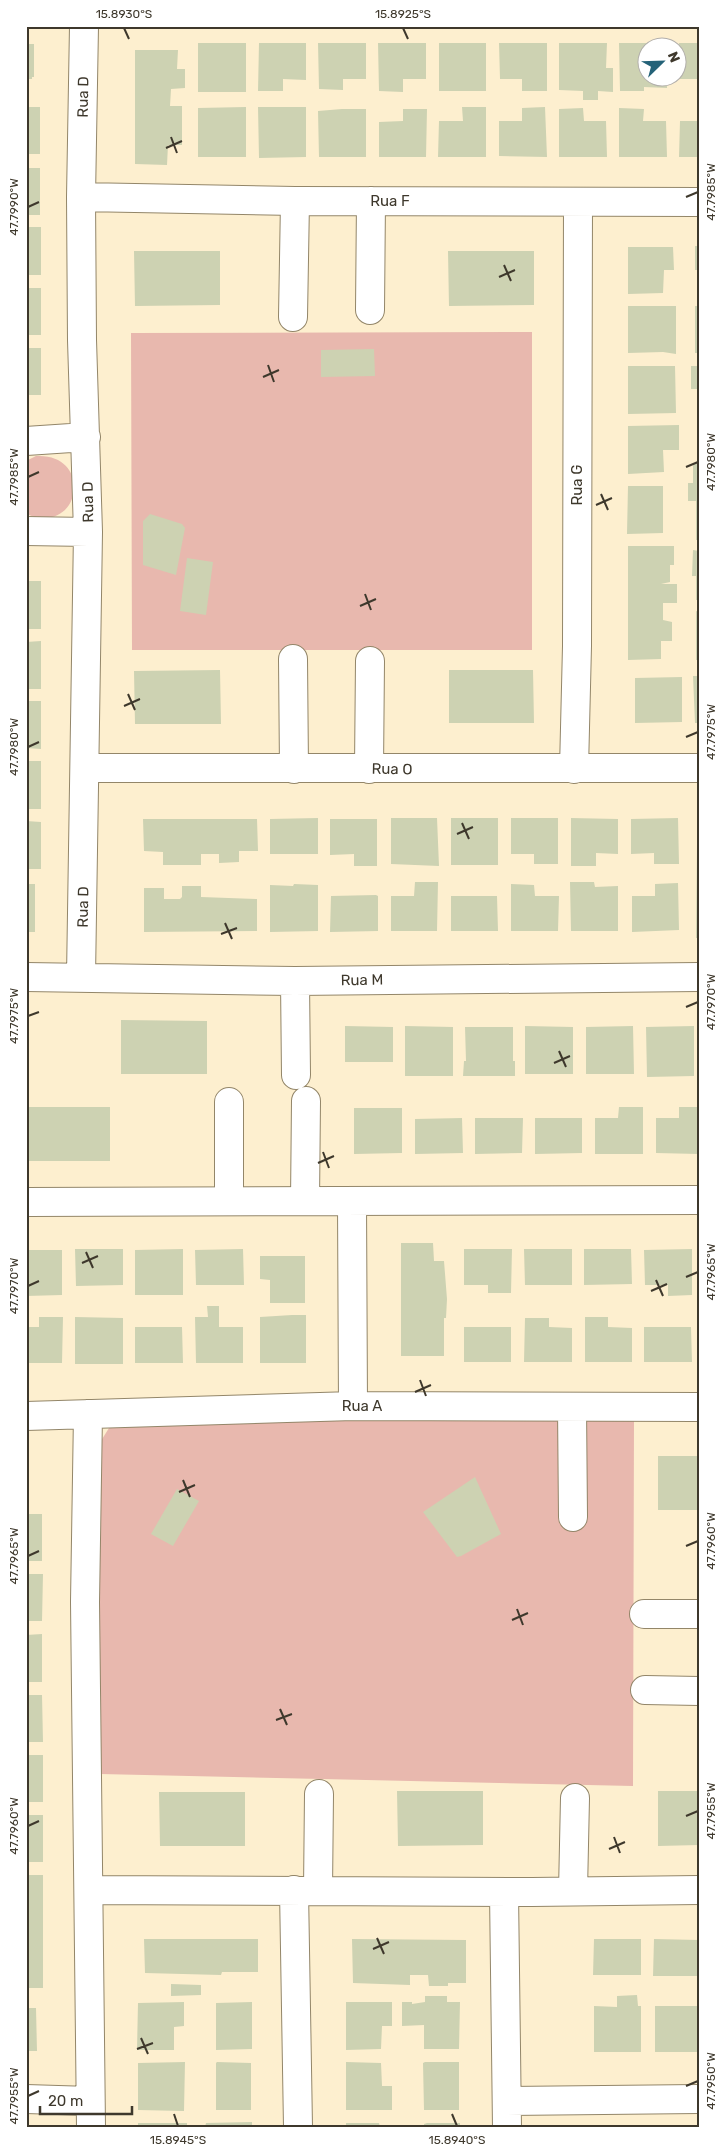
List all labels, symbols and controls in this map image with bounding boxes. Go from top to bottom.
text: 15.8930°S [96,7,152,21]
text: 15.8925°S [375,7,431,21]
north arrow [638,38,688,88]
text: N [664,49,683,65]
street label: Rua D [74,76,92,118]
text: 47.7985°W [704,163,718,221]
text: 47.7990°W [7,178,21,236]
street label: Rua F [370,192,410,210]
text: 47.7980°W [704,433,718,491]
text: 47.7985°W [7,448,21,506]
street label: Rua G [568,464,586,506]
street label: Rua D [79,481,97,523]
text: 47.7975°W [704,704,718,760]
text: 47.7980°W [7,718,21,776]
street label: Rua O [371,760,413,778]
street label: Rua D [74,886,92,928]
street label: Rua M [340,971,384,989]
text: 47.7970°W [704,973,718,1030]
text: 47.7975°W [7,988,21,1044]
text: 47.7965°W [704,1243,718,1301]
text: 47.7970°W [7,1257,21,1314]
street label: Rua A [342,1397,382,1415]
text: 47.7960°W [704,1512,718,1570]
text: 47.7965°W [7,1527,21,1585]
text: 47.7955°W [704,1782,718,1840]
text: 47.7960°W [7,1797,21,1855]
text: 47.7950°W [704,2052,718,2110]
text: 47.7955°W [7,2067,21,2125]
scale bar [40,2083,132,2115]
text: 20 m [48,2092,83,2110]
text: 15.8945°S [150,2133,206,2147]
text: 15.8940°S [429,2133,485,2147]

